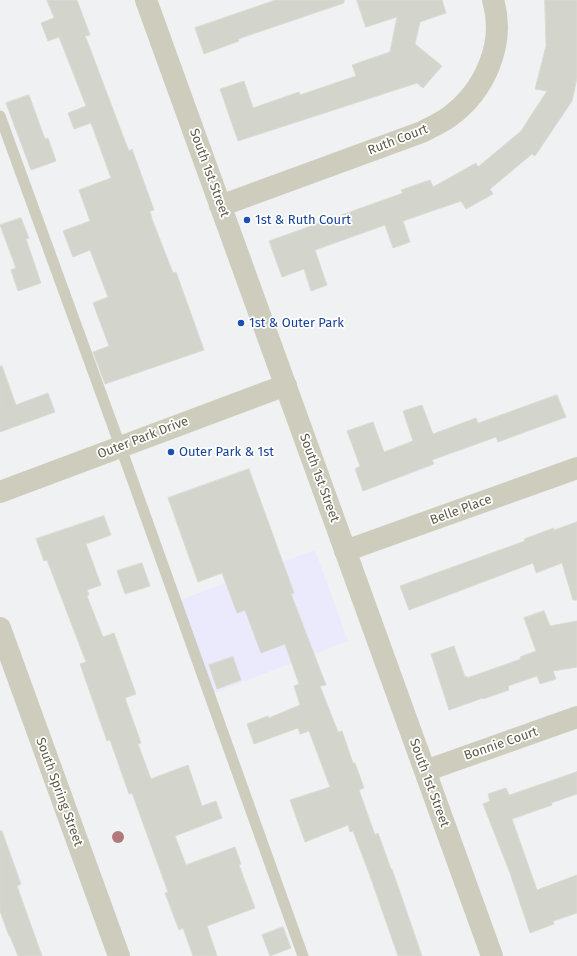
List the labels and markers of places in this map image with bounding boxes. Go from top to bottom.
place label: 1st & Ruth Court [255,212,351,228]
marker: 1st & Ruth Court [242,215,252,225]
place label: 1st & Outer Park [249,315,344,331]
marker: 1st & Outer Park [236,318,246,328]
place label: Outer Park & 1st [179,444,274,460]
marker: Outer Park & 1st [166,447,176,457]

